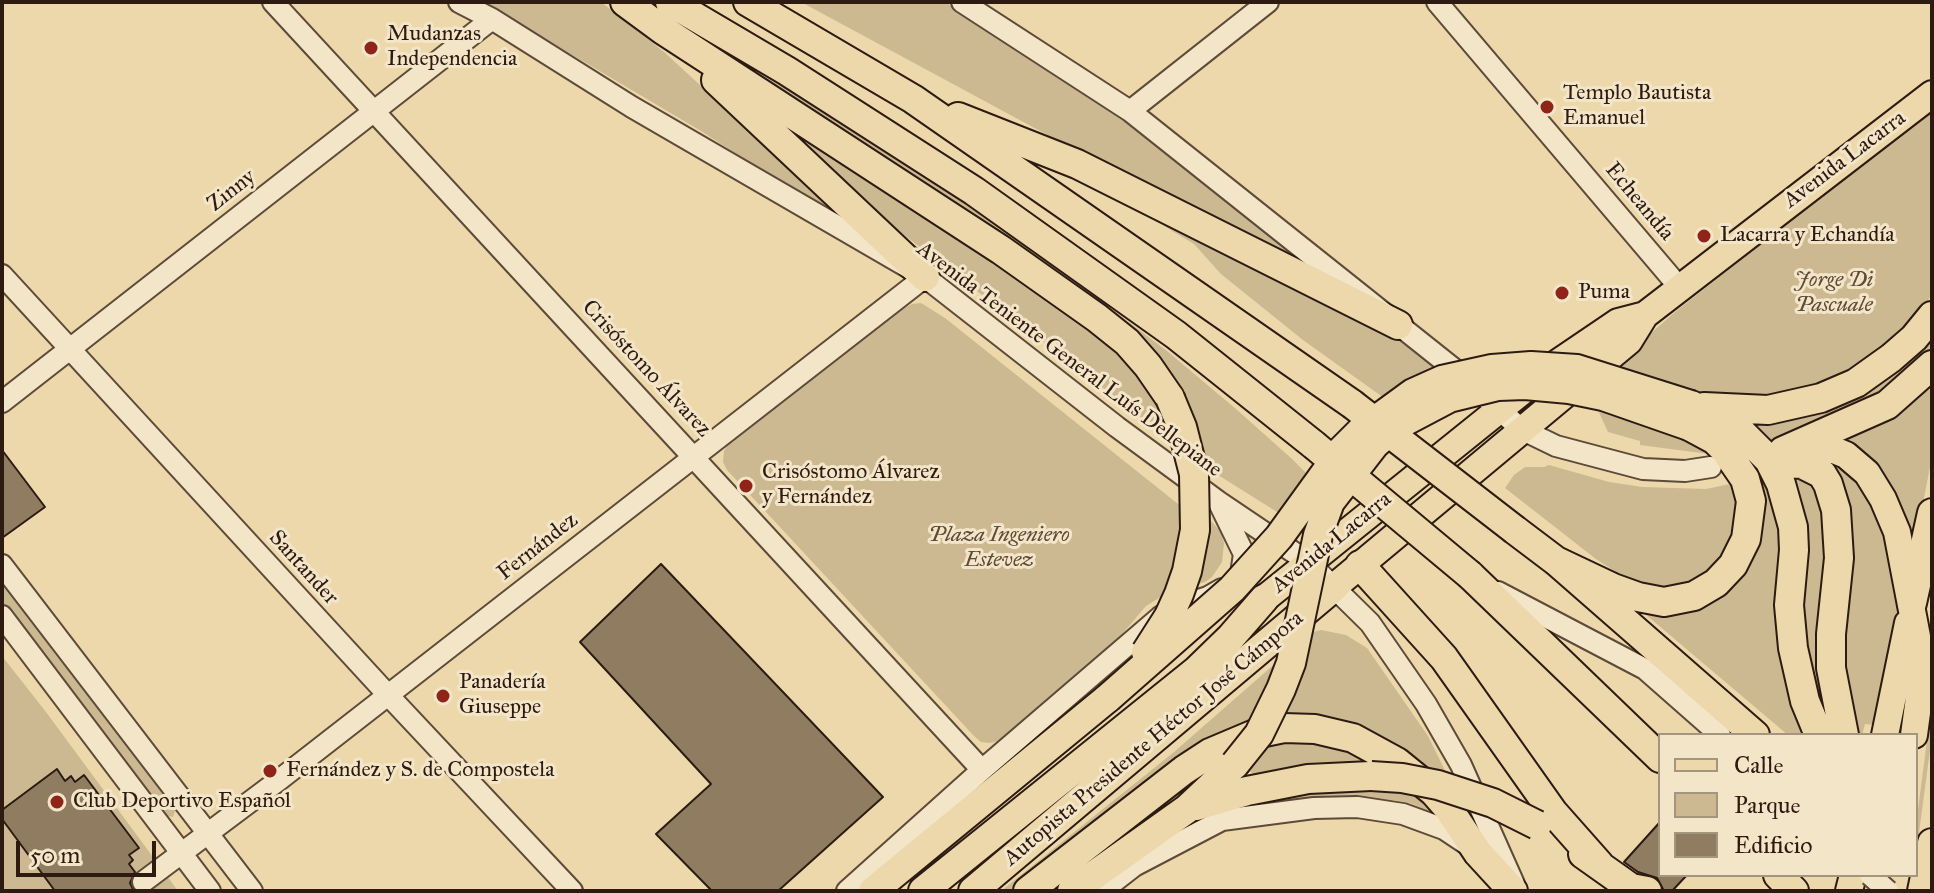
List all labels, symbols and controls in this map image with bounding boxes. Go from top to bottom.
place label: Mudanzas Independencia [387,22,517,74]
marker: Mudanzas Independencia [362,39,380,57]
place label: Templo Bautista Emanuel [1563,81,1711,132]
marker: Templo Bautista Emanuel [1538,98,1556,116]
street label: Avenida Lacarra [1779,105,1911,215]
street label: Echeandía [1599,158,1679,246]
street label: Zinny [203,164,261,218]
place label: Lacarra y Echandía [1720,223,1895,249]
marker: Lacarra y Echandía [1695,227,1713,245]
street label: Avenida Teniente General Luís Dellepiane [911,236,1227,484]
park label: Jorge Di Pascuale [1795,268,1873,320]
place label: Puma [1578,280,1630,306]
marker: Puma [1553,284,1571,302]
street label: Crisóstomo Álvarez [576,295,716,443]
place label: Crisóstomo Álvarez y Fernández [762,460,940,512]
marker: Crisóstomo Álvarez y Fernández [737,477,755,495]
street label: Avenida Lacarra [1267,487,1397,599]
street label: Fernández [493,507,583,587]
park label: Plaza Ingeniero Estevez [929,523,1069,574]
street label: Santander [263,525,343,611]
street label: Autopista Presidente Héctor José Cámpora [999,606,1309,872]
place label: Panadería Giuseppe [459,670,545,722]
marker: Panadería Giuseppe [434,687,452,705]
legend [1658,733,1918,877]
text: Calle [1734,750,1783,780]
place label: Fernández y S. de Compostela [286,758,555,784]
marker: Fernández y S. de Compostela [261,762,279,780]
place label: Club Deportivo Español [73,789,291,815]
text: Parque [1734,790,1801,820]
marker: Club Deportivo Español [48,793,66,811]
scale bar [20,825,160,875]
text: Edificio [1734,830,1813,860]
text: 50 m [30,840,80,870]

